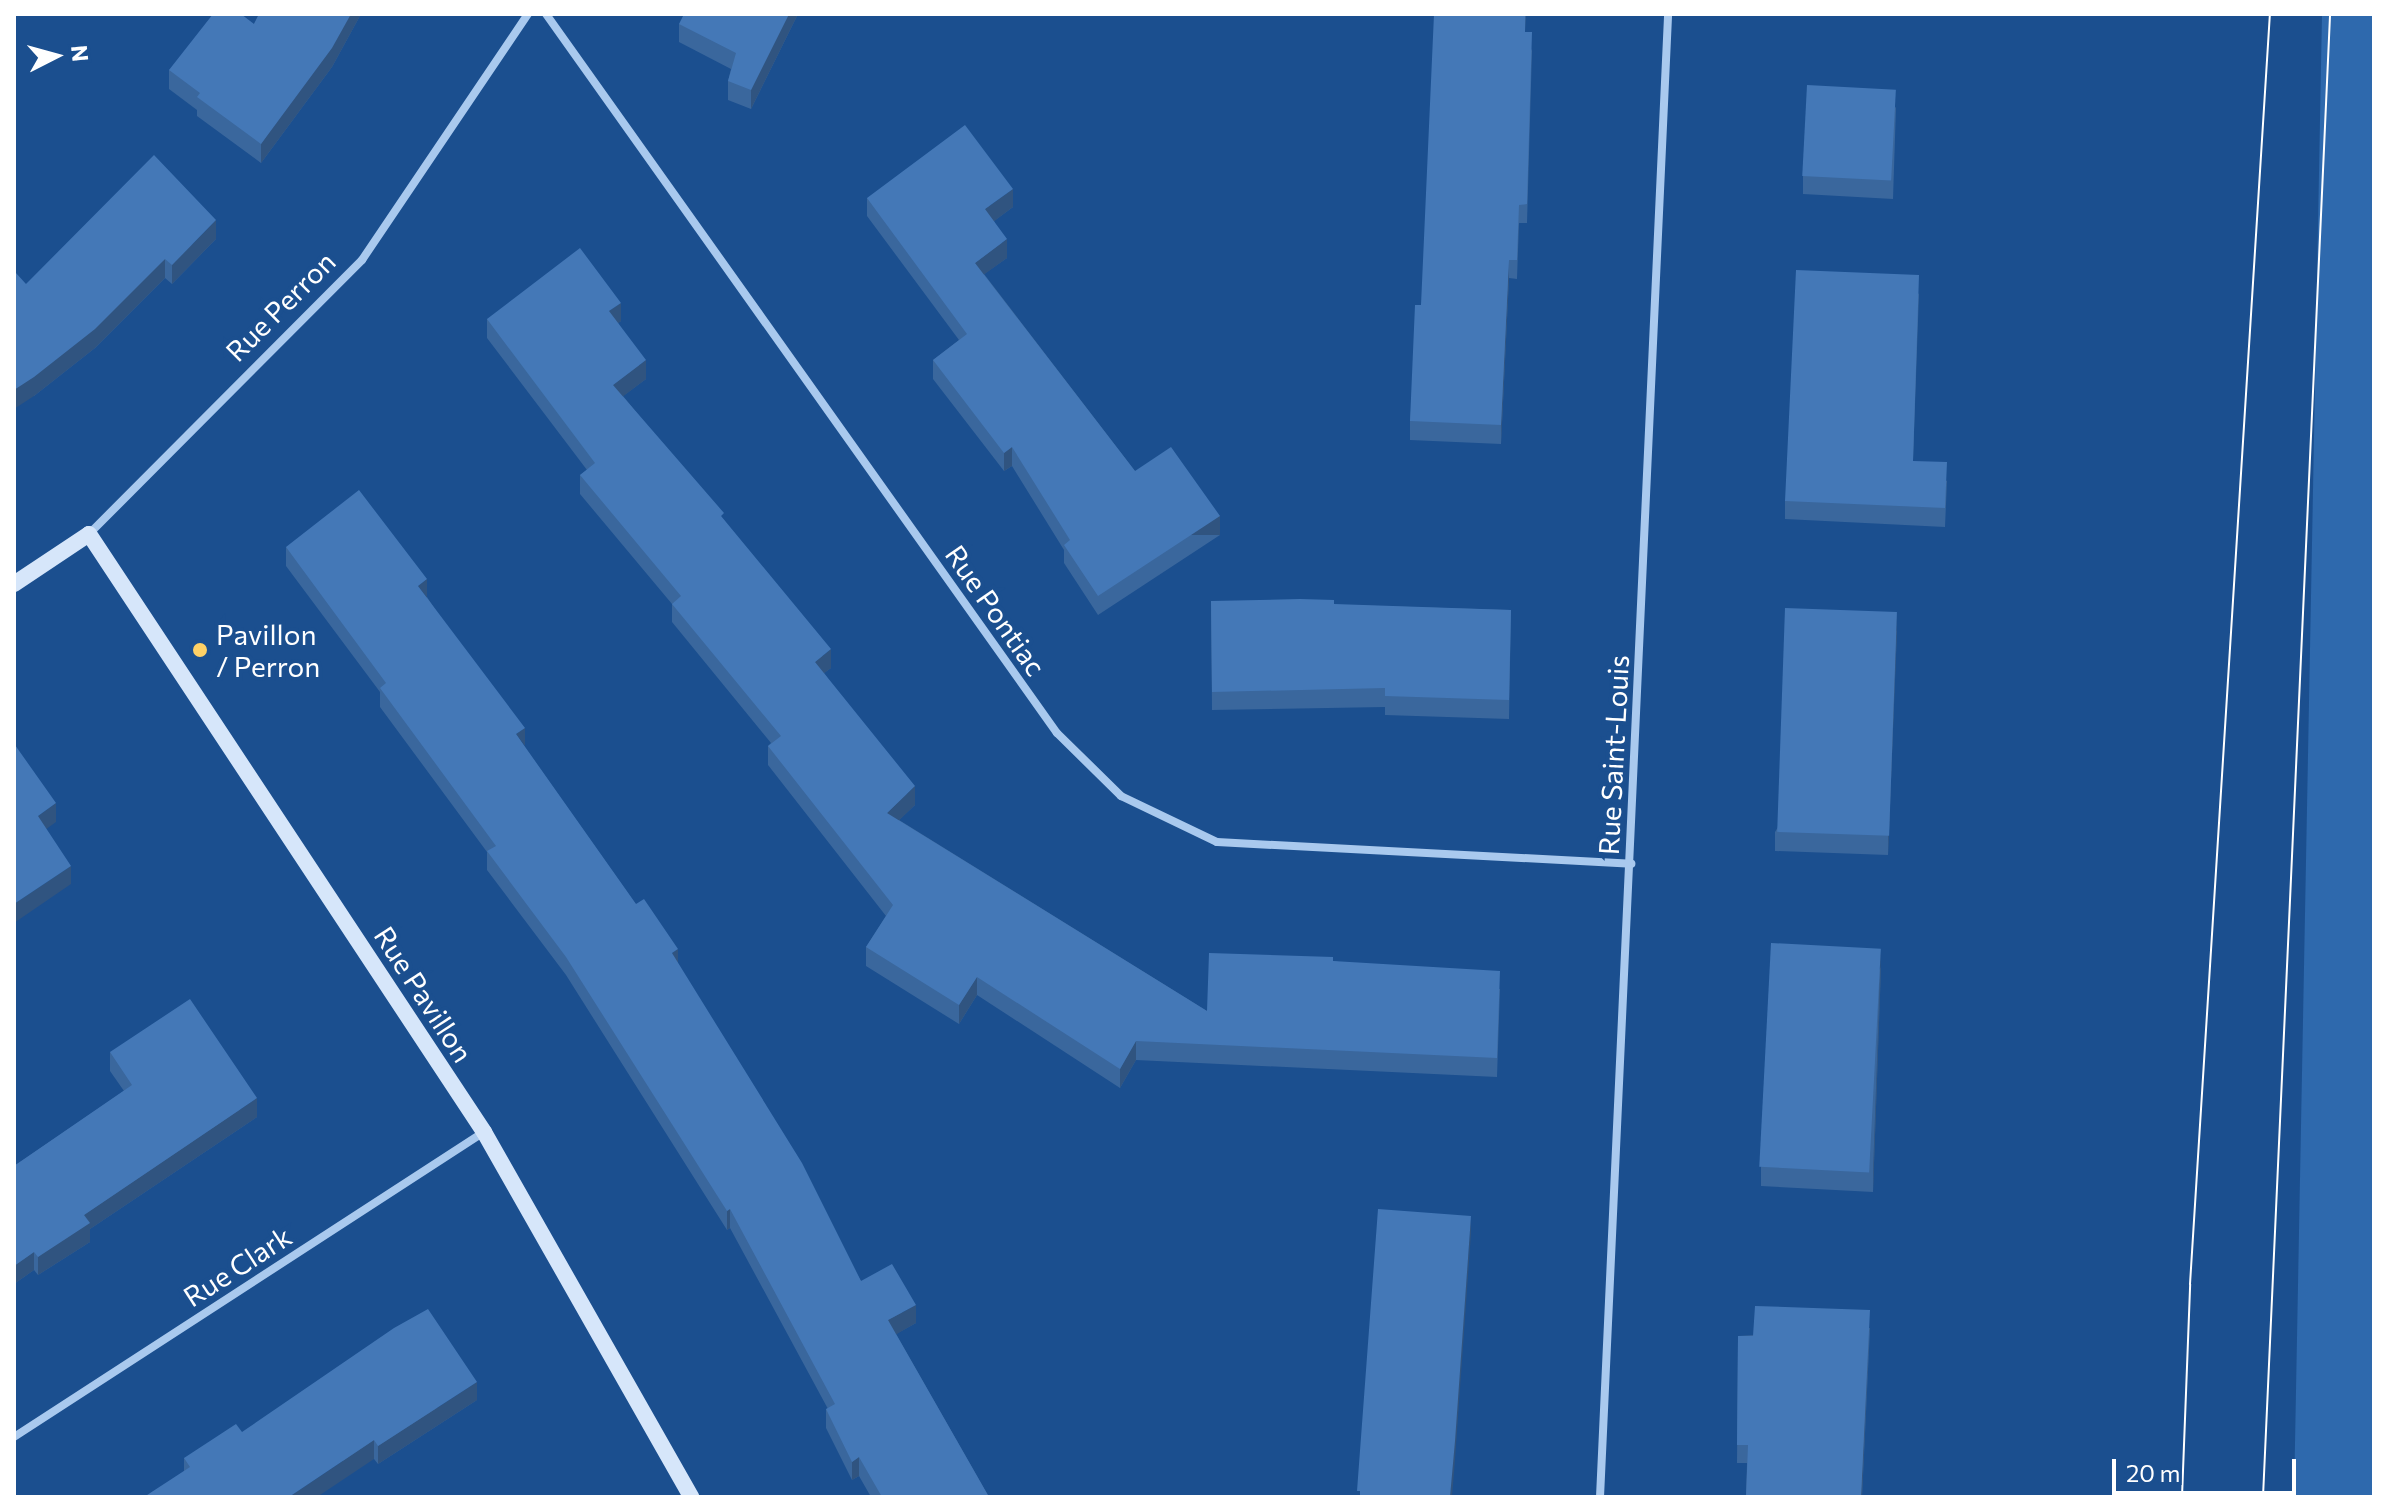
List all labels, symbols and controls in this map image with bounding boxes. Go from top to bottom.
north arrow [16,16,96,96]
text: N [66,44,95,63]
street label: Rue Perron [218,244,342,368]
street label: Rue Pontiac [939,538,1053,682]
place label: Pavillon / Perron [216,617,320,683]
marker: Pavillon / Perron [191,641,209,659]
street label: Rue Saint-Louis [1591,654,1635,856]
street label: Rue Pavillon [368,920,480,1068]
street label: Rue Clark [177,1219,297,1313]
scale bar [2116,1443,2300,1493]
text: 20 m [2126,1458,2180,1487]

